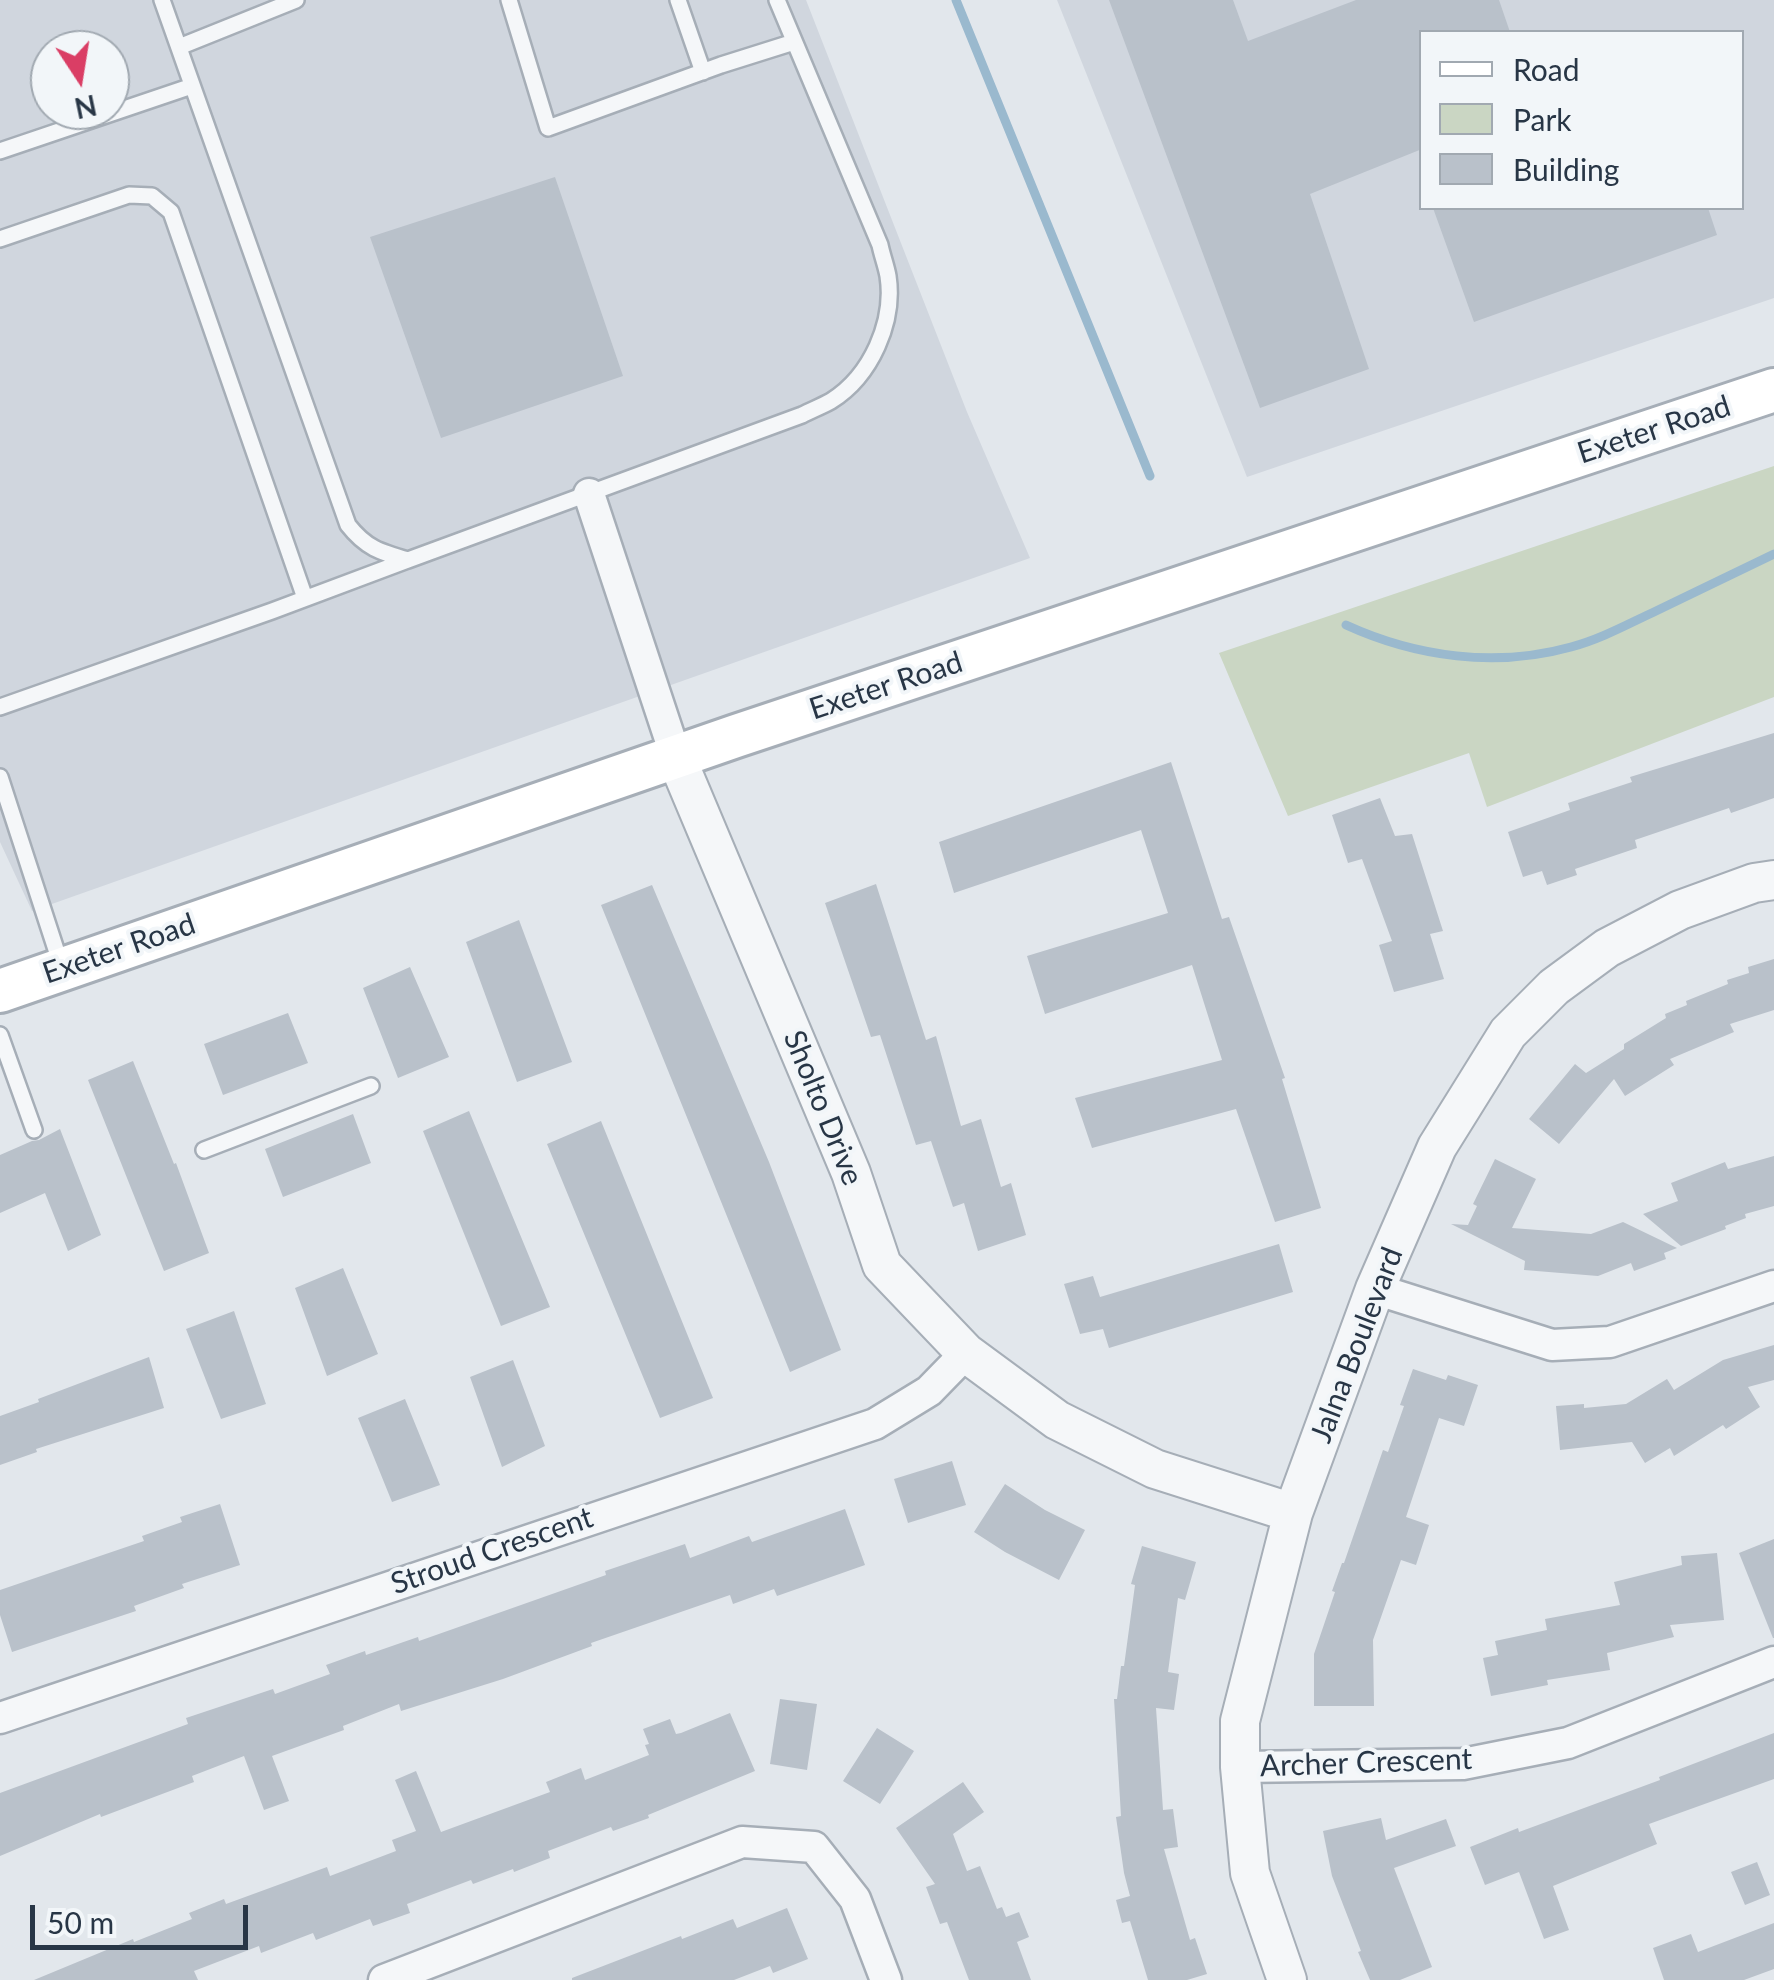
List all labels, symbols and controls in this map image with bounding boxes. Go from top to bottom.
north arrow [30,30,130,130]
legend [1419,30,1744,210]
text: Road [1513,51,1580,87]
text: N [72,89,100,126]
text: Park [1513,101,1572,137]
text: Building [1513,151,1619,187]
street label: Exeter Road [1573,388,1735,472]
street label: Exeter Road [805,644,967,728]
street label: Exeter Road [38,906,200,992]
street label: Sholto Drive [776,1025,870,1191]
street label: Jalna Boulevard [1303,1242,1411,1448]
street label: Stroud Crescent [386,1500,598,1602]
street label: Archer Crescent [1259,1741,1473,1785]
scale bar [35,1885,252,1947]
text: 50 m [47,1904,114,1940]

